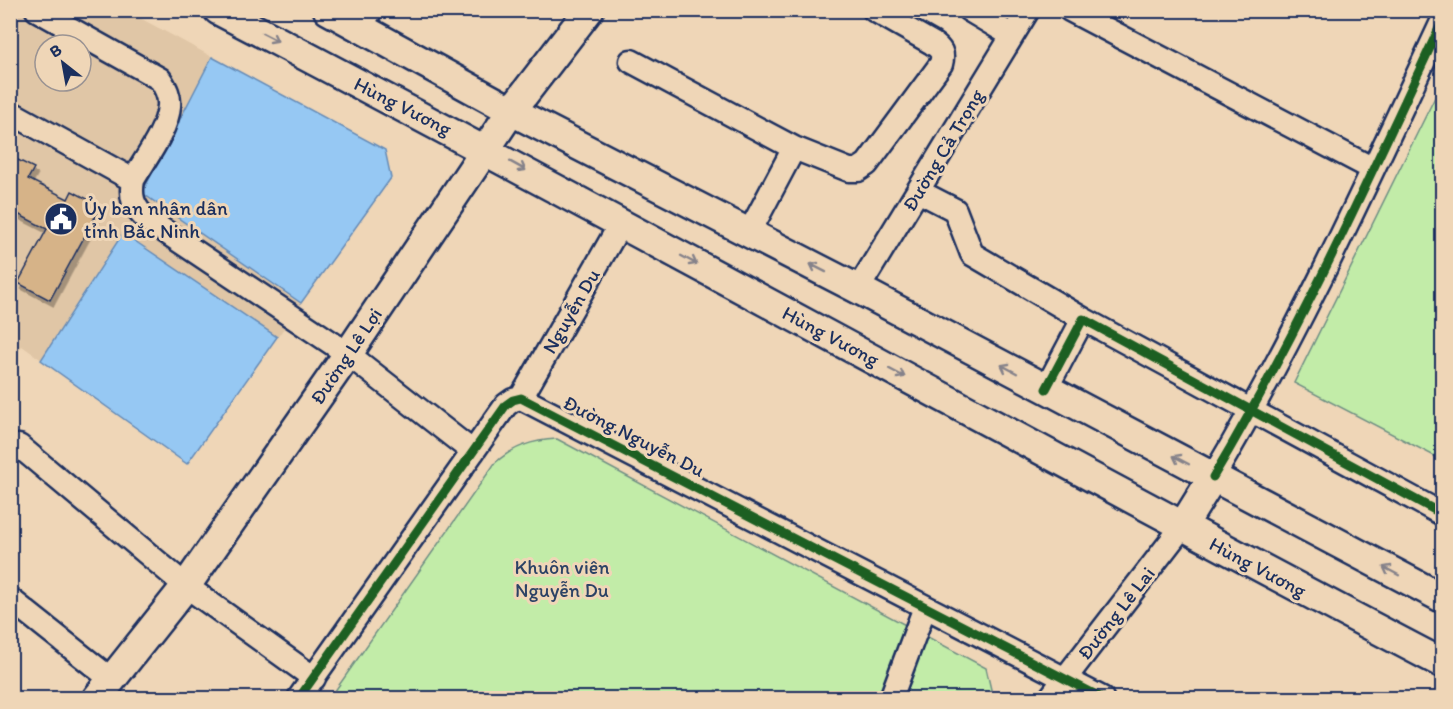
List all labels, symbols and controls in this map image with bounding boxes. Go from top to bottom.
one-way arrow [261,32,279,44]
north arrow [33,33,93,93]
text: B [46,39,65,61]
street label: Hùng Vương [350,71,456,141]
street label: Đường Cả Trọng [897,84,989,215]
one-way arrow [509,160,526,172]
place label: Ủy ban nhân dân tỉnh Bắc Ninh [84,195,228,243]
public building icon: Ủy ban nhân dân tỉnh Bắc Ninh [43,201,79,237]
one-way arrow [680,254,697,266]
one-way arrow [809,262,827,273]
street label: Nguyễn Du [537,264,605,358]
street label: Hùng Vương [778,300,884,372]
street label: Đường Lê Lợi [305,303,387,409]
one-way arrow [1001,363,1018,375]
one-way arrow [888,368,906,379]
street label: Đường Nguyễn Du [559,390,709,482]
one-way arrow [1173,454,1191,465]
street label: Hùng Vương [1205,531,1311,603]
park label: Khuôn viên Nguyễn Du [514,555,610,602]
street label: Đường Lê Lai [1072,562,1160,664]
one-way arrow [1382,565,1400,576]

